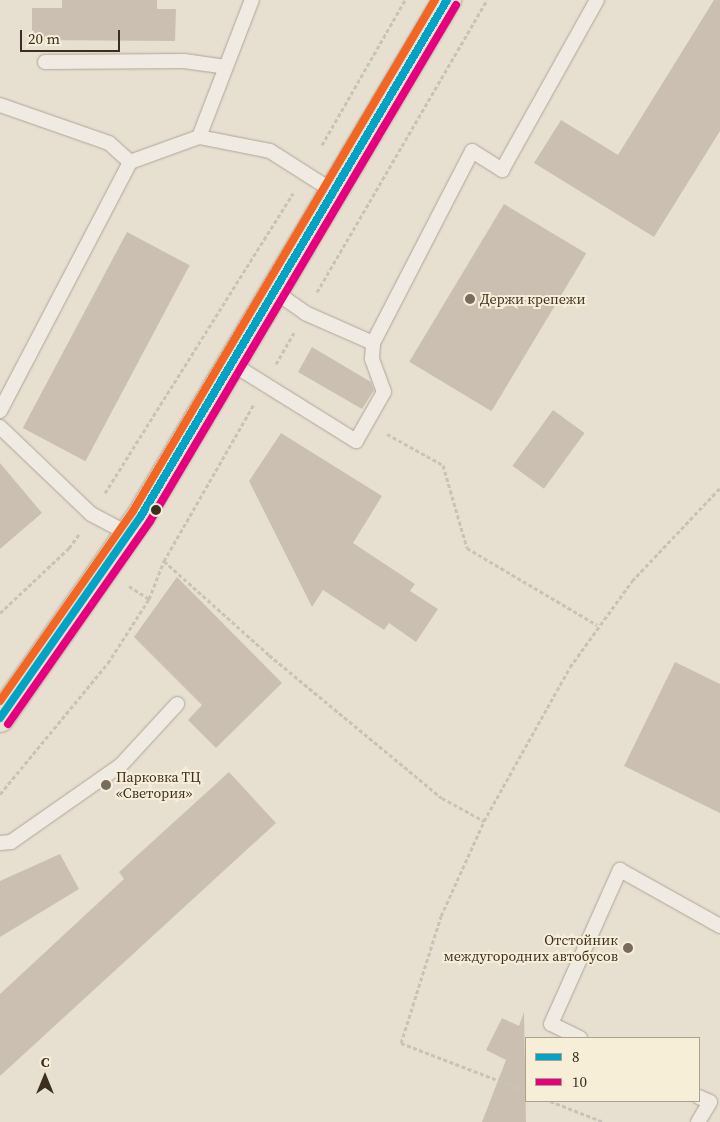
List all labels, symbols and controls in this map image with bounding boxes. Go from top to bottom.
scale bar [22,20,122,52]
text: 20 m [28,28,60,49]
place label: Держи крепежи [480,291,585,307]
marker: Держи крепежи [464,293,476,305]
unlabelled marker [151,505,161,515]
place label: Парковка ТЦ «Светория» [116,769,201,802]
marker: Парковка ТЦ «Светория» [100,779,112,791]
place label: Отстойник междугородних автобусов [443,932,618,964]
marker: Отстойник междугородних автобусов [622,942,634,954]
legend [525,1037,700,1102]
text: 8 [572,1046,580,1067]
north arrow [20,1052,70,1102]
text: С [41,1052,49,1072]
text: 10 [572,1071,587,1092]

